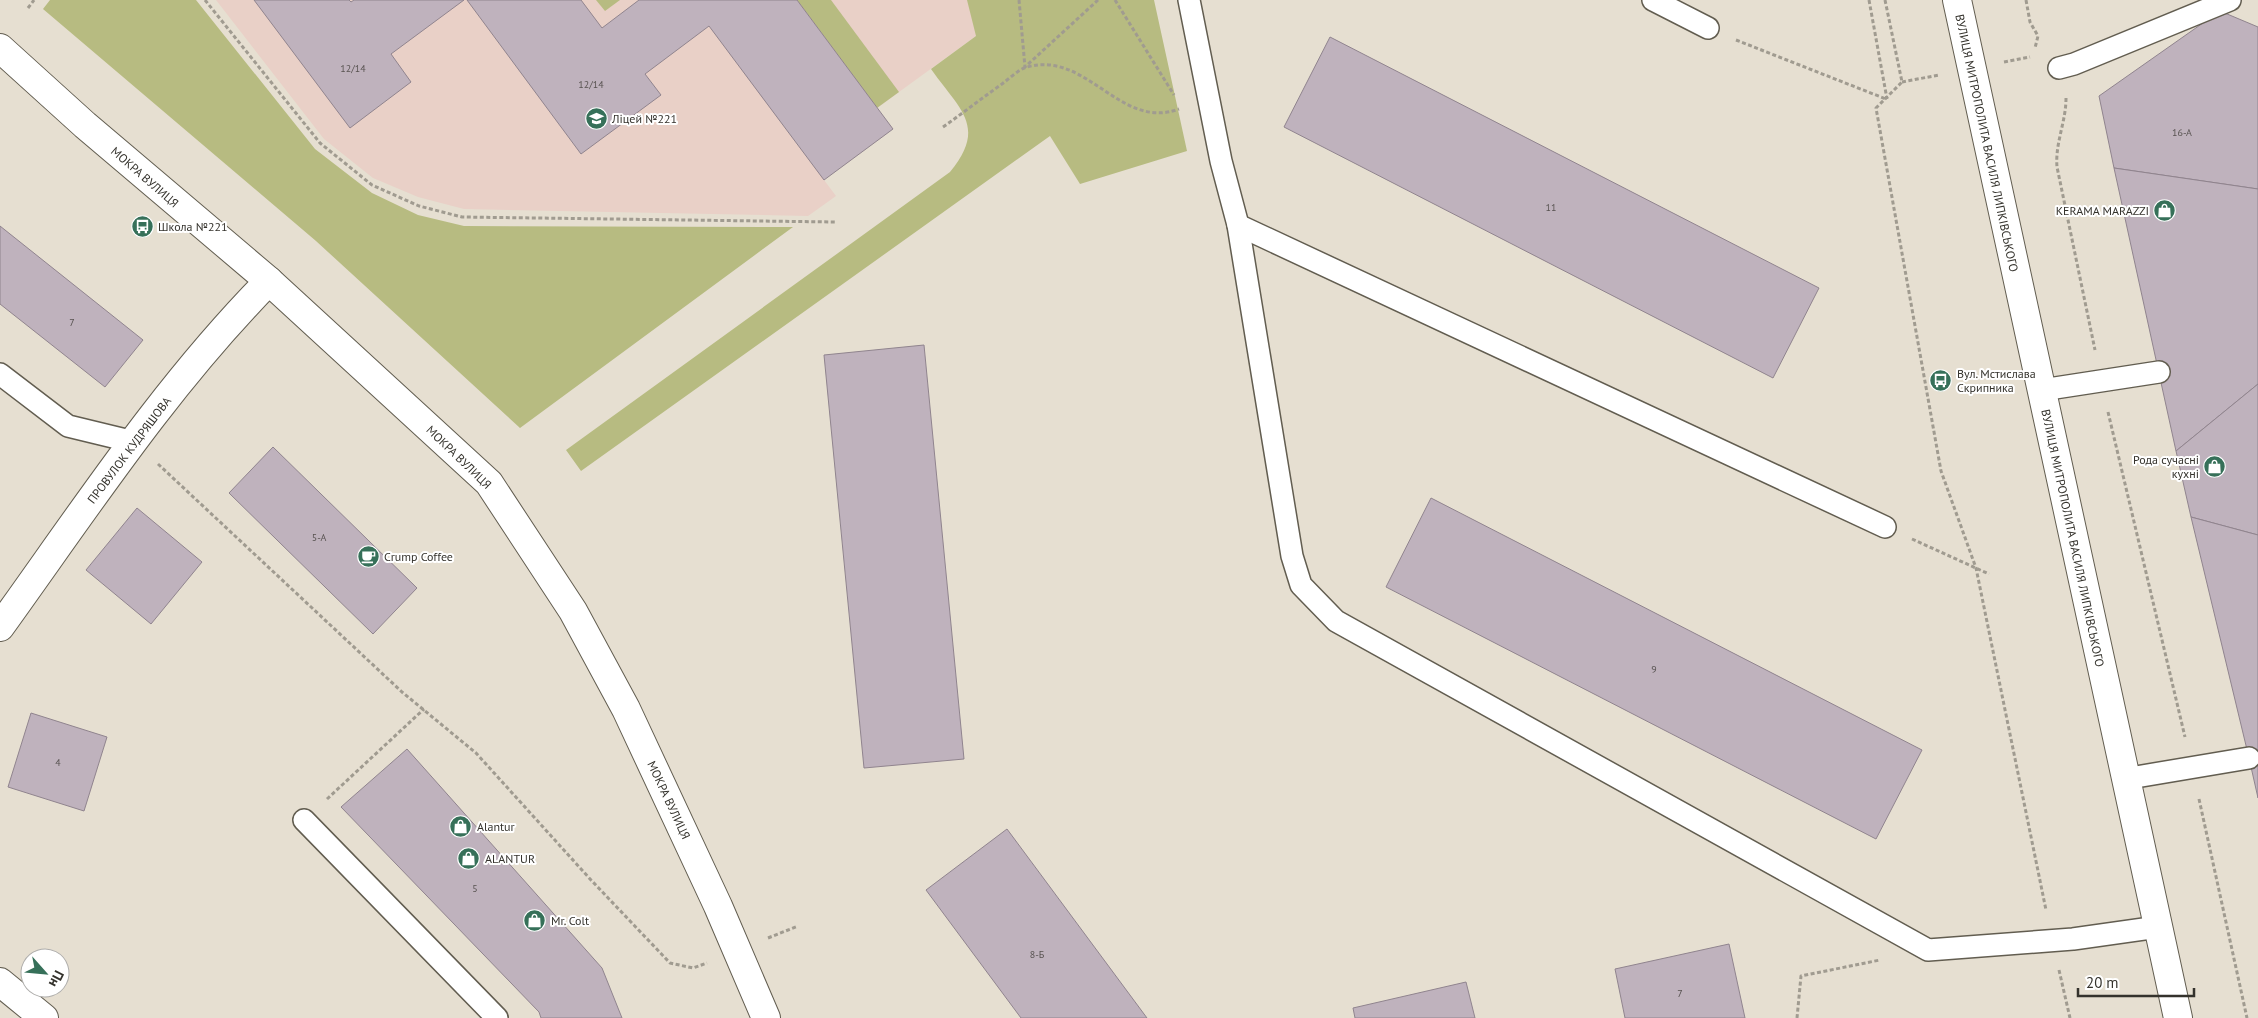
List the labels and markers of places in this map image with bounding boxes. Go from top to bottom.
school or university icon: Ліцей №221 [584,106,608,130]
place label: Ліцей №221 [611,111,677,126]
shop icon: KERAMA MARAZZI [2153,198,2177,222]
place label: KERAMA MARAZZI [2056,203,2149,218]
bus stop icon: Школа №221 [130,214,154,238]
place label: Школа №221 [158,219,228,234]
place label: Вул. Мстислава Скрипника [1957,366,2036,395]
bus stop icon: Вул. Мстислава Скрипника [1929,368,1953,392]
place label: Рода сучасні кухні [2133,452,2199,481]
shop icon: Рода сучасні кухні [2203,454,2227,478]
cafe icon: Crump Coffee [356,544,380,568]
place label: Crump Coffee [384,549,453,564]
shop icon: Alantur [449,814,473,838]
place label: Alantur [477,819,515,834]
shop icon: ALANTUR [457,846,481,870]
place label: ALANTUR [485,851,535,866]
shop icon: Mr. Colt [523,908,547,932]
place label: Mr. Colt [551,913,589,928]

